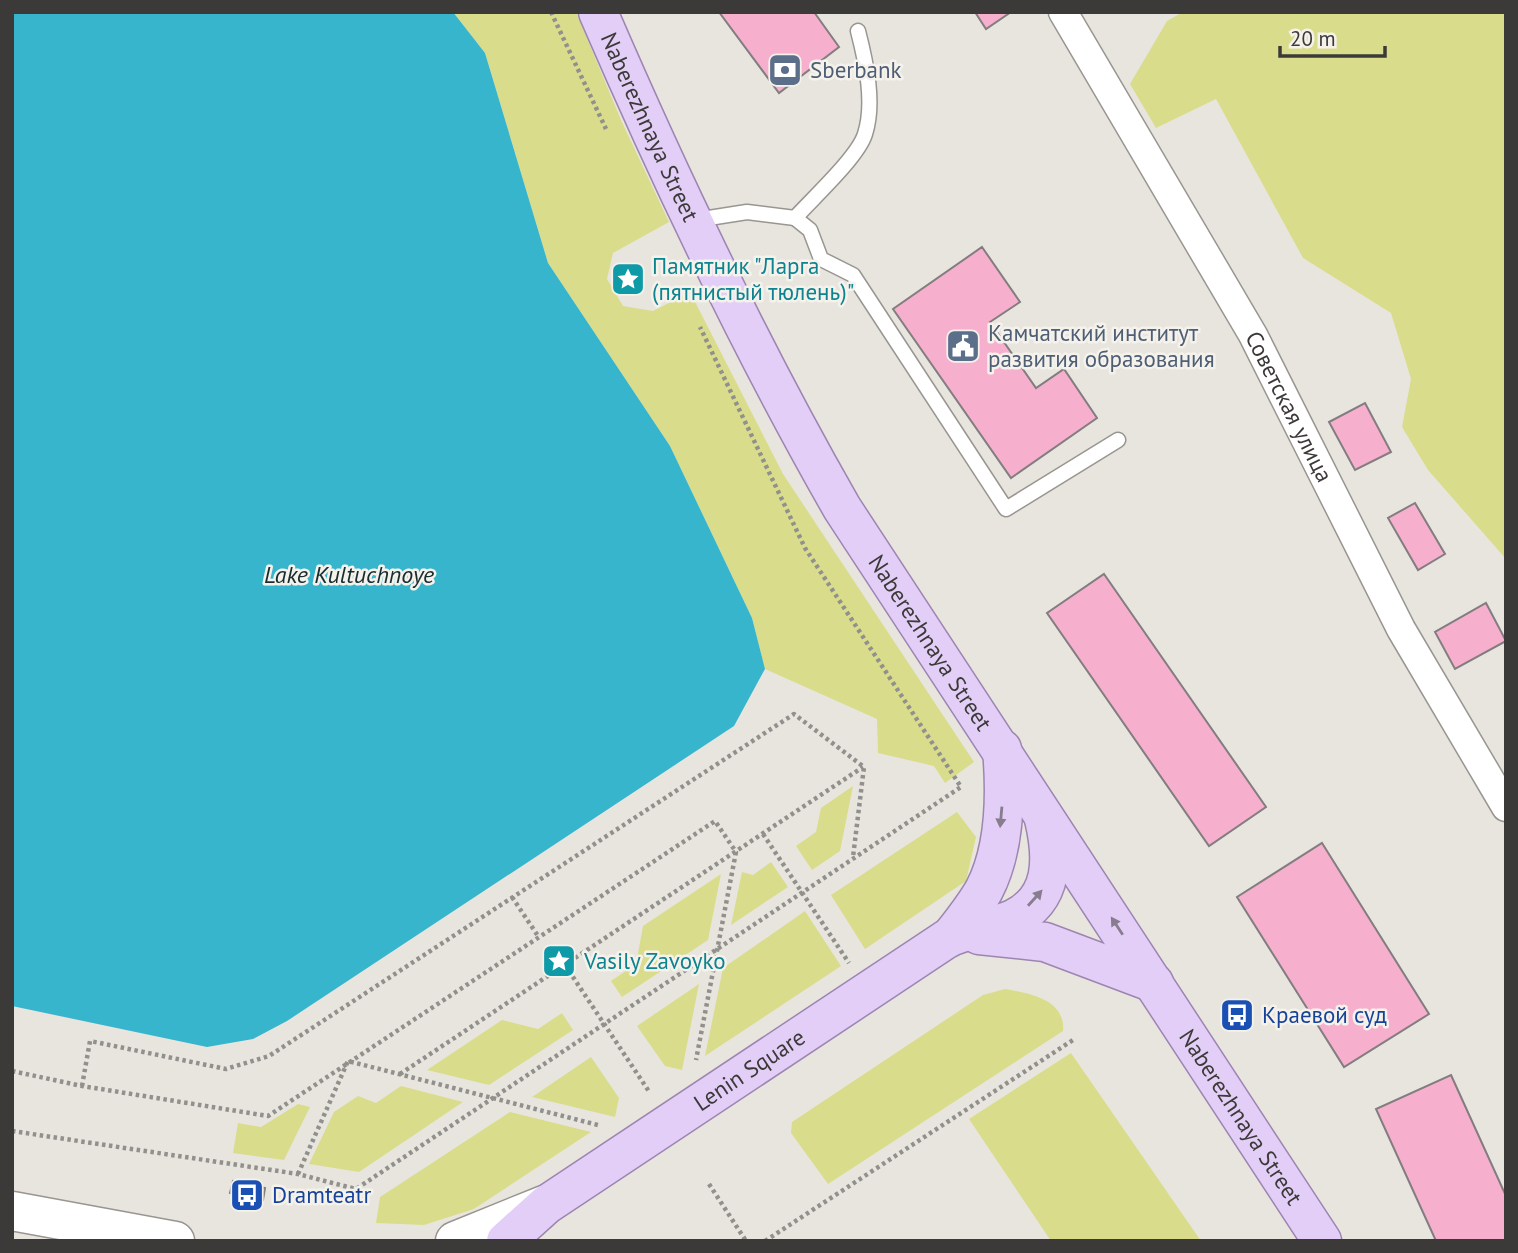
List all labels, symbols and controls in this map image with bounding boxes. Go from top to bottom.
scale bar [1280,14,1385,58]
text: 20 m [1290,25,1336,52]
street label: Naberezhnaya Street [595,28,706,226]
bank icon: Sberbank [766,51,804,89]
place label: Sberbank [810,55,902,84]
place label: Памятник "Ларга (пятнистый тюлень)" [652,251,854,306]
place icon: Памятник "Ларга (пятнистый тюлень)" [609,260,647,298]
place label: Камчатский институт развития образования [988,318,1215,373]
street label: Советская улица [1239,326,1340,487]
public building icon: Камчатский институт развития образования [944,327,982,365]
street label: Naberezhnaya Street [863,549,999,736]
water label: Lake Kultuchnoye [264,559,434,590]
one-way arrow [996,807,1007,829]
one-way arrow [1027,890,1043,907]
one-way arrow [1111,916,1124,936]
place icon: Vasily Zavoyko [540,942,578,980]
place label: Vasily Zavoyko [583,946,726,975]
bus stop icon: Краевой суд [1218,996,1256,1034]
place label: Краевой суд [1262,1000,1387,1029]
street label: Lenin Square [688,1022,810,1117]
street label: Naberezhnaya Street [1173,1023,1309,1210]
bus stop icon: Dramteatr [228,1176,266,1214]
place label: Dramteatr [272,1180,371,1209]

